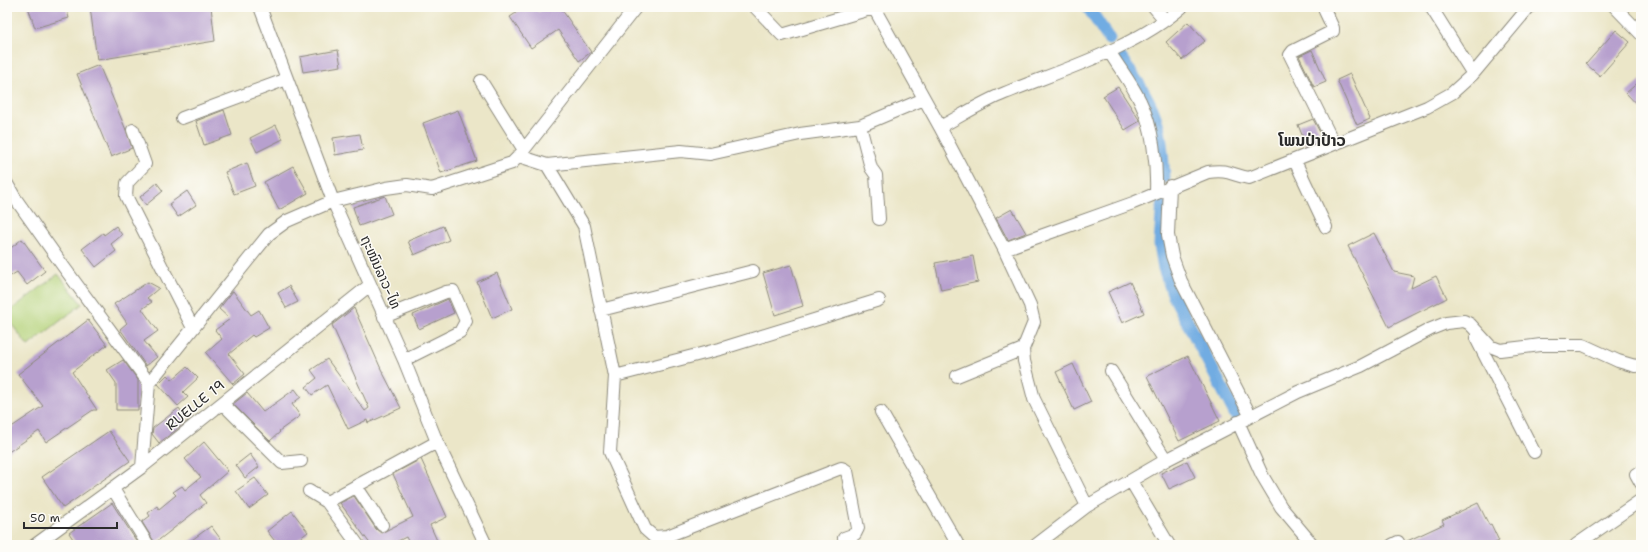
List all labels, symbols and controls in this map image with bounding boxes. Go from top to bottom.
district label: ໂພນປ່າປ້າວ [1277,130,1346,151]
street label: ຖະໜົນລາວ-ໄທ [357,232,405,312]
street label: RUELLE 19 [162,376,228,434]
scale bar [24,504,117,530]
text: 50 m [30,510,60,526]

